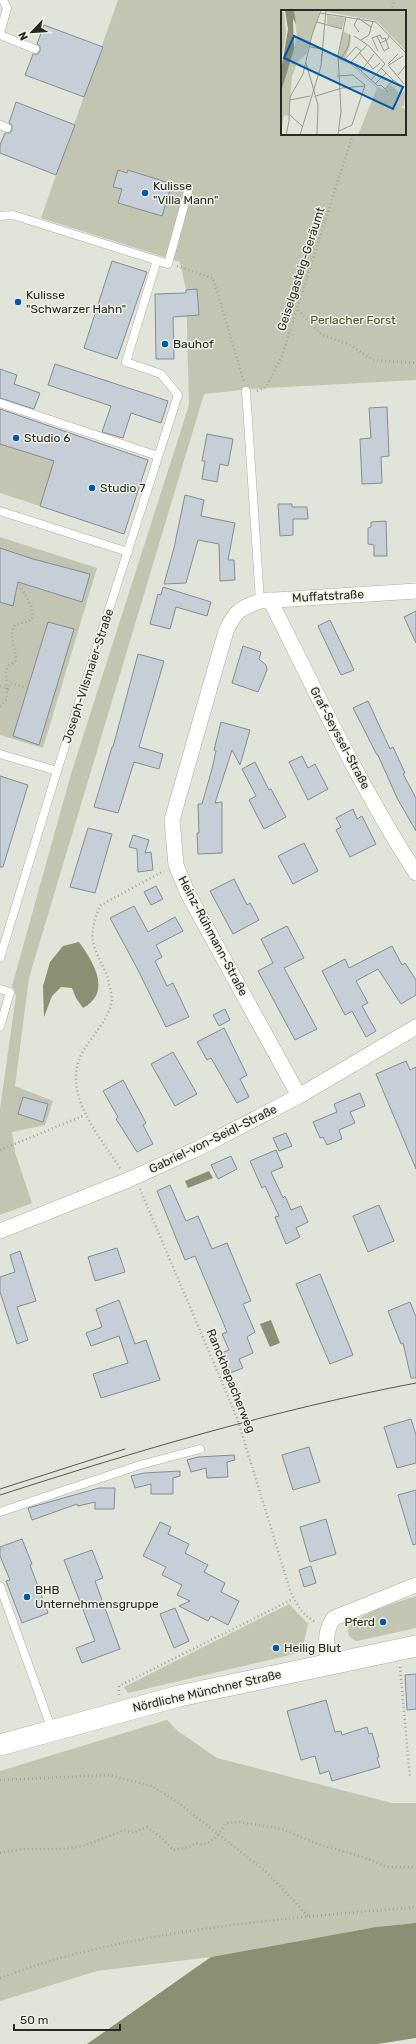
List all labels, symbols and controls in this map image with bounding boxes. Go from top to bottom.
inset map [281,10,406,135]
north arrow [12,12,52,52]
text: N [16,30,31,42]
place label: Kulisse "Villa Mann" [153,179,218,207]
marker: Kulisse "Villa Mann" [140,188,150,198]
street label: Geiselgasteig-Geräumt [274,205,328,333]
place label: Kulisse "Schwarzer Hahn" [26,288,126,316]
marker: Kulisse "Schwarzer Hahn" [13,297,23,307]
park label: Perlacher Forst [310,313,396,327]
place label: Bauhof [173,337,214,351]
marker: Bauhof [160,339,170,349]
place label: Studio 6 [24,431,71,445]
marker: Studio 6 [11,433,21,443]
place label: Studio 7 [100,481,145,495]
marker: Studio 7 [87,483,97,493]
street label: Muffatstraße [292,587,365,605]
street label: Joseph-Vilsmaier-Straße [60,607,116,745]
street label: Graf-Seyssel-Straße [307,684,373,792]
street label: Heinz-Rühmann-Straße [175,874,251,999]
street label: Gabriel-von-Seidl-Straße [147,1102,279,1176]
street label: Ranckhepacherweg [204,1327,258,1435]
place label: BHB Unternehmensgruppe [35,1583,159,1611]
marker: BHB Unternehmensgruppe [22,1592,32,1602]
place label: Pferd [344,1615,375,1629]
marker: Pferd [378,1617,388,1627]
place label: Heilig Blut [284,1641,341,1655]
marker: Heilig Blut [271,1643,281,1653]
street label: Nördliche Münchner Straße [131,1667,283,1715]
scale bar [14,2006,120,2032]
text: 50 m [20,2013,48,2027]

